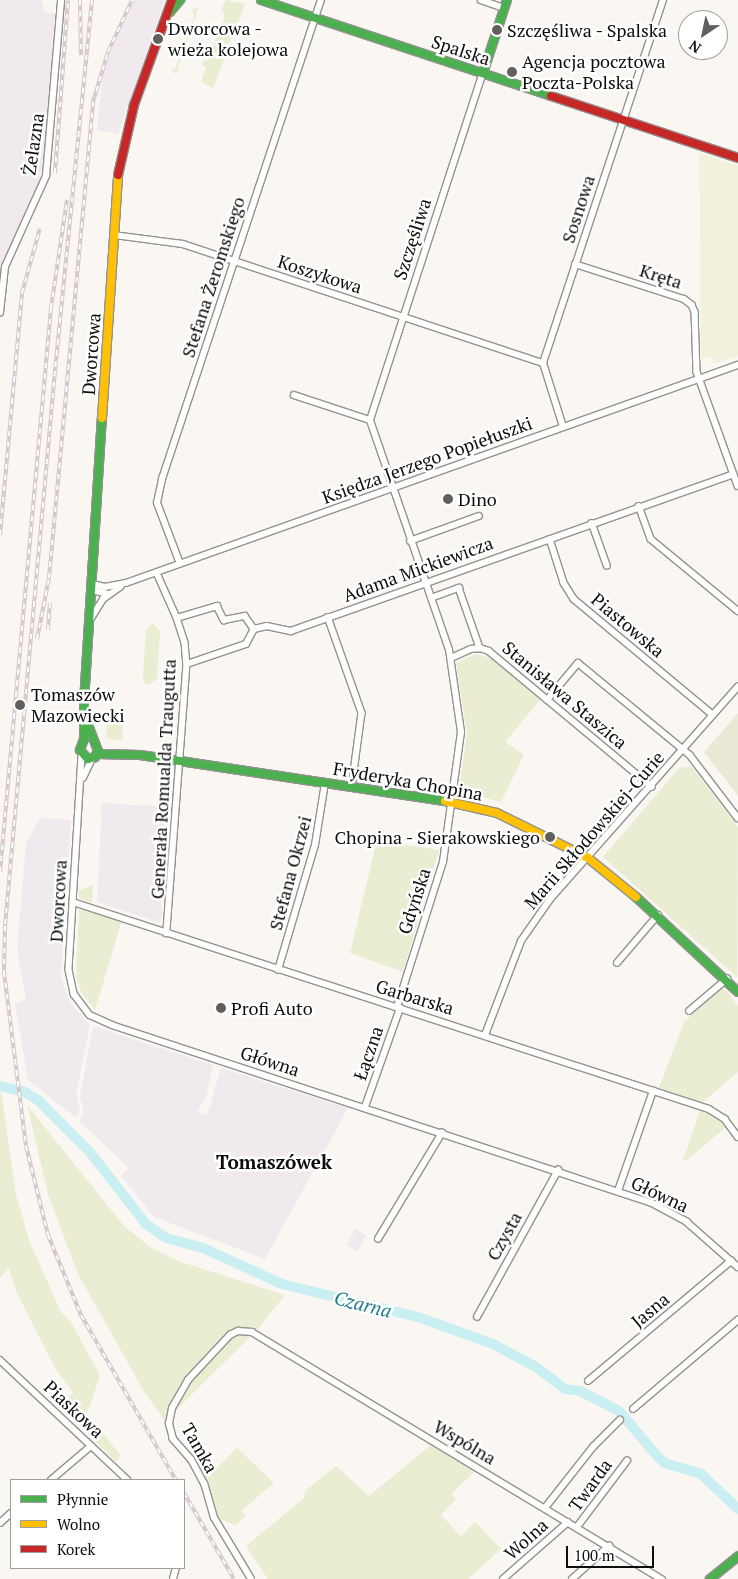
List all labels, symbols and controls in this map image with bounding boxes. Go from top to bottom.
north arrow [678,10,728,60]
place label: Dworcowa - wieża kolejowa [168,18,288,60]
place label: Szczęśliwa - Spalska [507,19,669,41]
marker: Szczęśliwa - Spalska [491,24,503,36]
street label: Spalska [429,30,493,70]
marker: Dworcowa - wieża kolejowa [152,33,164,45]
text: N [685,36,705,58]
place label: Agencja pocztowa Poczta-Polska [522,51,665,94]
marker: Agencja pocztowa Poczta-Polska [506,66,518,78]
street label: Żelazna [18,111,48,177]
street label: Sosnowa [557,172,599,246]
street label: Stefana Żeromskiego [177,194,249,360]
street label: Szczęśliwa [389,195,435,283]
street label: Koszykowa [275,250,365,298]
street label: Kręta [637,259,685,293]
street label: Dworcowa [77,312,105,396]
street label: Księdza Jerzego Popiełuszki [319,412,535,508]
place label: Dino [458,488,497,510]
marker: Dino [442,493,454,505]
street label: Adama Mickiewicza [340,532,496,606]
street label: Piastowska [587,588,669,662]
street label: Stanisława Staszica [498,637,632,753]
street label: Generała Romualda Traugutta [146,658,180,900]
place label: Tomaszów Mazowiecki [31,684,125,726]
marker: Tomaszów Mazowiecki [13,698,27,712]
street label: Marii Skłodowskiej-Curie [520,747,668,913]
street label: Fryderyka Chopina [331,757,485,805]
street label: Stefana Okrzei [264,814,316,932]
place label: Chopina - Sierakowskiego [333,826,540,848]
marker: Chopina - Sierakowskiego [544,831,556,843]
street label: Dworcowa [45,859,71,943]
street label: Gdyńska [393,865,435,937]
street label: Garbarska [373,975,457,1019]
place label: Profi Auto [231,997,313,1019]
marker: Profi Auto [215,1002,227,1014]
street label: Łączna [349,1023,387,1083]
street label: Główna [238,1041,302,1081]
district label: Tomaszówek [216,1151,332,1173]
street label: Główna [628,1171,692,1217]
street label: Czysta [482,1208,526,1264]
water label: Czarna [332,1286,394,1322]
street label: Jasna [627,1288,673,1332]
street label: Piaskowa [40,1376,108,1442]
street label: Wspólna [430,1415,500,1469]
street label: Tamka [177,1419,223,1477]
street label: Twarda [564,1455,616,1515]
legend [10,1479,185,1569]
text: Płynnie [57,1489,108,1509]
text: Wolno [57,1514,100,1534]
street label: Wolna [500,1514,552,1564]
scale bar [568,1536,656,1568]
text: Korek [57,1539,95,1559]
text: 100 m [574,1545,615,1565]

